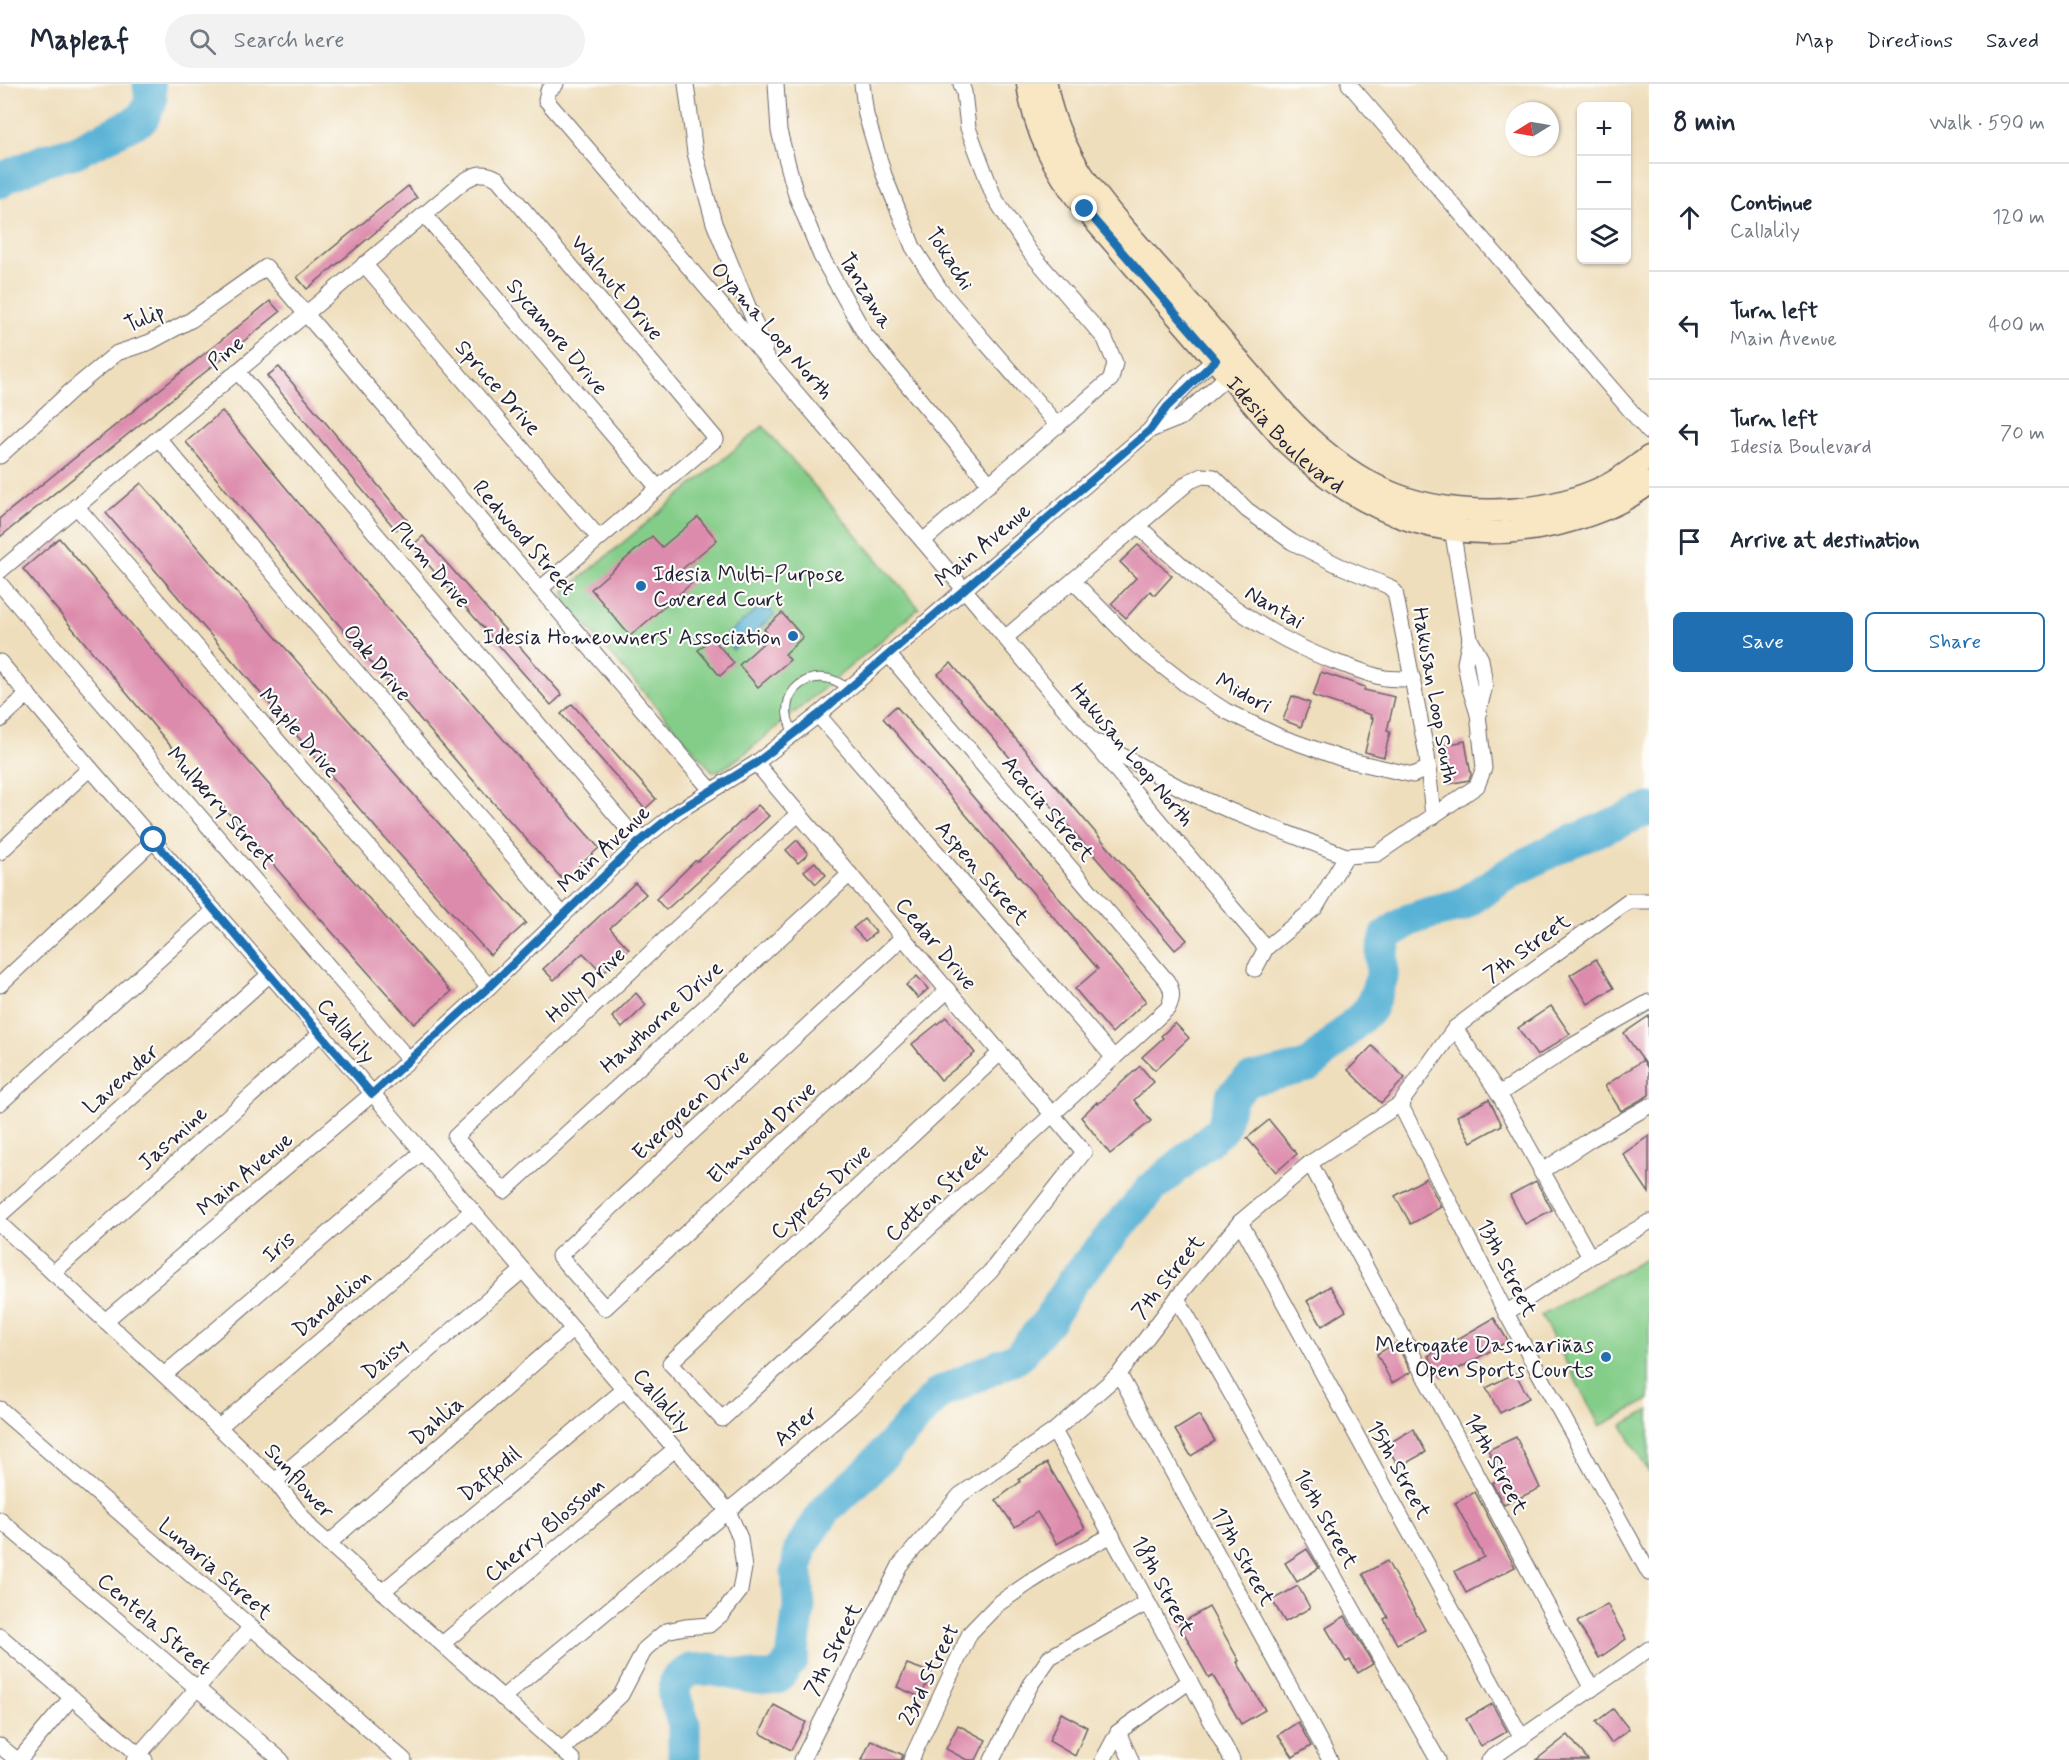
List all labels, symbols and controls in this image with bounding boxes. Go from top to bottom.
search box [165,14,585,68]
text: Mapleaf [30,23,129,60]
icon: search [186,25,219,58]
text: Search here [234,27,344,55]
text: Map [1795,27,1834,55]
text: Directions [1867,27,1953,55]
text: Saved [1986,27,2039,55]
north arrow [1505,102,1559,156]
map controls [1577,102,1631,264]
button: + [1577,102,1631,156]
text: 8 min [1673,106,1736,140]
text: Walk · 590 m [1929,110,2045,137]
button: − [1577,156,1631,210]
text: Continue [1730,190,1812,218]
route end [1071,195,1097,221]
icon: ahead [1673,201,1706,234]
text: 120 m [1992,204,2045,231]
button: layers [1577,210,1631,264]
text: Callalily [1730,218,1800,245]
street label: Tokachi [919,222,980,296]
street label: Walnut Drive [564,229,669,347]
street label: Tanzawa [832,248,899,335]
street label: Oyama Loop North [704,257,839,406]
street label: Sycamore Drive [499,273,614,401]
street label: Tulip [120,298,169,340]
text: Turn left [1730,298,1818,326]
icon: left [1673,309,1706,342]
text: 400 m [1989,312,2045,339]
text: Main Avenue [1730,326,1837,353]
street label: Pine [202,330,250,377]
street label: Spruce Drive [448,335,547,442]
street label: Idesia Boulevard [1219,371,1349,500]
text: Turn left [1730,406,1818,434]
icon: left [1673,417,1706,450]
text: 70 m [2000,420,2045,447]
text: Idesia Boulevard [1730,434,1872,461]
street label: Redwood Street [466,475,581,602]
street label: Main Avenue [929,497,1037,594]
street label: Plum Drive [385,516,476,615]
icon: arrive [1673,525,1706,558]
text: Arrive at destination [1730,527,1920,555]
place label: Idesia Multi-Purpose Covered Court [653,561,845,614]
marker: Idesia Multi-Purpose Covered Court [634,579,648,593]
street label: Nantai [1239,579,1309,636]
street label: Hakusan Loop South [1405,605,1463,786]
button: Save [1673,612,1853,672]
button: Share [1865,612,2045,672]
street label: Oak Drive [336,619,417,708]
place label: Idesia Homeowners' Association [483,624,781,652]
marker: Idesia Homeowners' Association [786,629,800,643]
street label: Midori [1210,667,1276,720]
street label: Hakusan Loop North [1063,678,1200,833]
street label: Maple Drive [252,683,345,784]
street label: Mulberry Street [160,741,281,875]
street label: Acacia Street [995,750,1100,868]
street label: Main Avenue [552,799,657,900]
street label: Aspen Street [928,815,1035,932]
route start [140,826,166,852]
street label: Cedar Drive [888,892,982,997]
street label: 7th Street [1478,908,1576,990]
street label: Holly Drive [540,941,632,1030]
street label: Hawthorne Drive [595,955,730,1080]
street label: Callalily [310,993,381,1070]
street label: Lavender [78,1038,166,1121]
street label: Evergreen Drive [627,1044,758,1169]
street label: Elmwood Drive [702,1076,823,1191]
street label: Jasmine [133,1100,214,1177]
street label: Main Avenue [191,1126,299,1223]
street label: Cotton Street [880,1138,995,1249]
street label: Cypress Drive [765,1139,878,1246]
street label: 13th Street [1470,1214,1543,1322]
street label: Iris [257,1225,302,1270]
street label: 7th Street [1126,1229,1211,1325]
street label: Dandelion [287,1263,377,1344]
street label: Daisy [357,1332,414,1387]
place label: Metrogate Dasmariñas Open Sports Courts [1375,1332,1594,1385]
marker: Metrogate Dasmariñas Open Sports Courts [1599,1350,1613,1364]
street label: Callalily [626,1363,697,1440]
street label: Dahlia [405,1391,470,1452]
street label: Aster [768,1400,824,1453]
street label: 14th Street [1457,1409,1534,1519]
street label: 15th Street [1360,1415,1437,1524]
street label: Sunflower [257,1438,340,1525]
street label: Daffodil [453,1440,528,1510]
street label: 16th Street [1286,1464,1364,1574]
street label: Cherry Blossom [479,1472,611,1589]
street label: 17th Street [1204,1503,1281,1611]
street label: Lunaria Street [152,1512,278,1627]
street label: 18th Street [1124,1531,1200,1641]
street label: Centela Street [91,1567,217,1682]
street label: 7th Street [798,1599,869,1701]
street label: 23rd Street [893,1619,967,1730]

